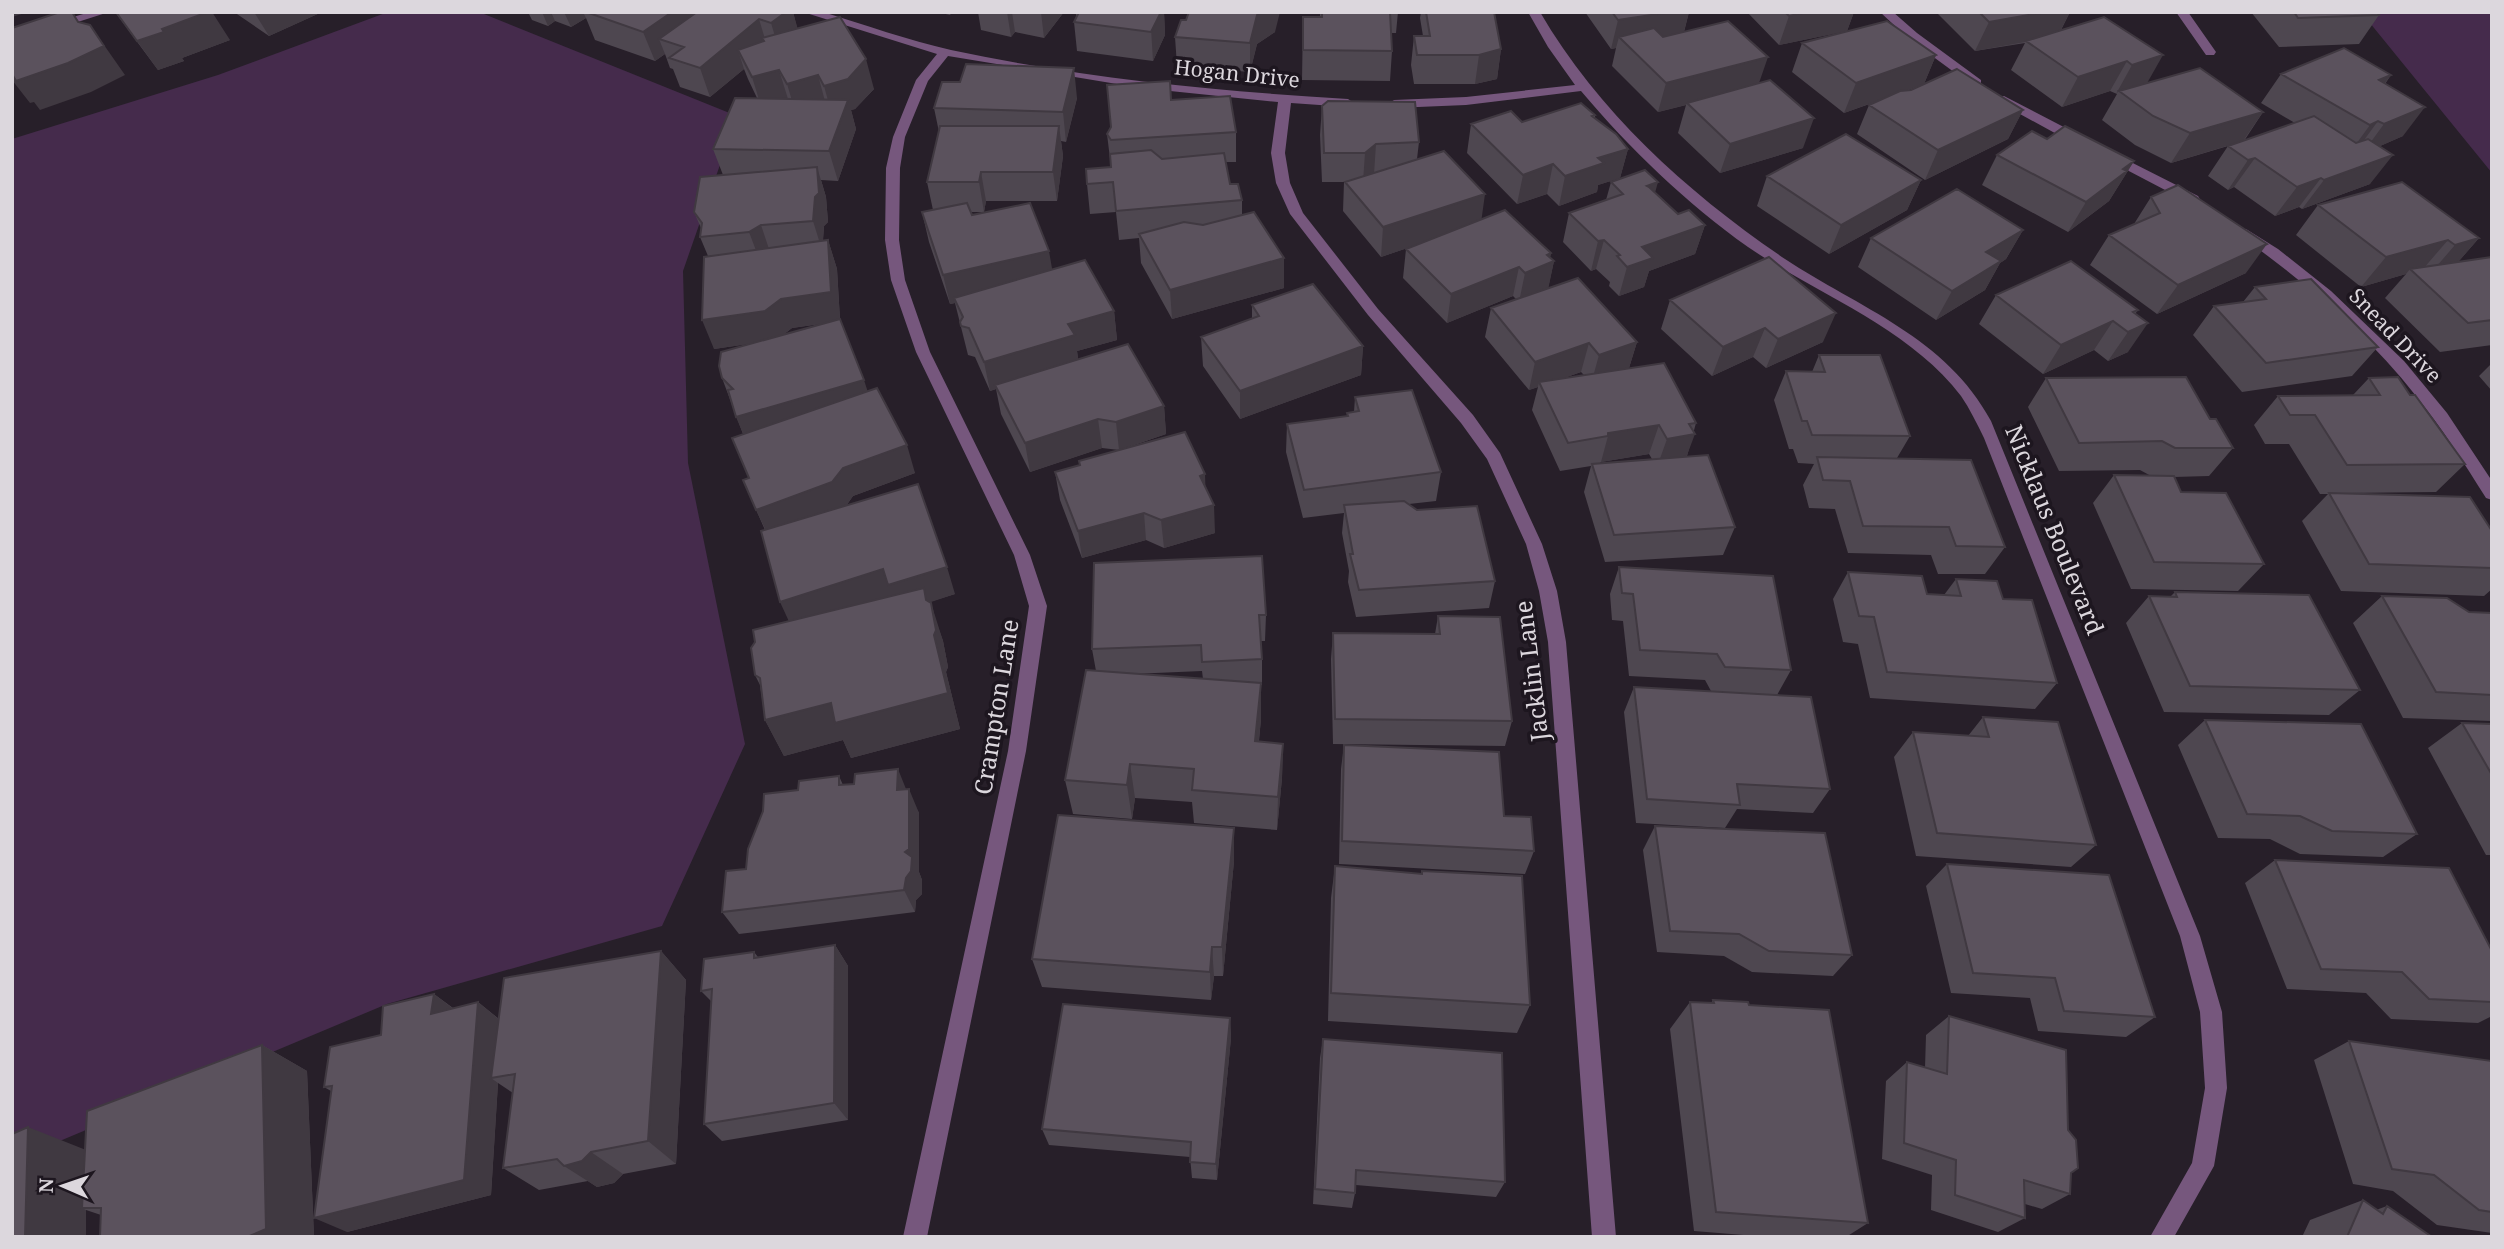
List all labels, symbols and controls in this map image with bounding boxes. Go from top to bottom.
street label: Hogan Drive [1173,52,1301,94]
street label: Snead Drive [2343,282,2448,389]
street label: Nicklaus Boulevard [1998,420,2113,640]
street label: Jacklin Lane [1506,599,1556,744]
street label: Crampton Lane [965,617,1026,797]
north arrow [28,1151,98,1221]
text: N [33,1177,59,1193]

